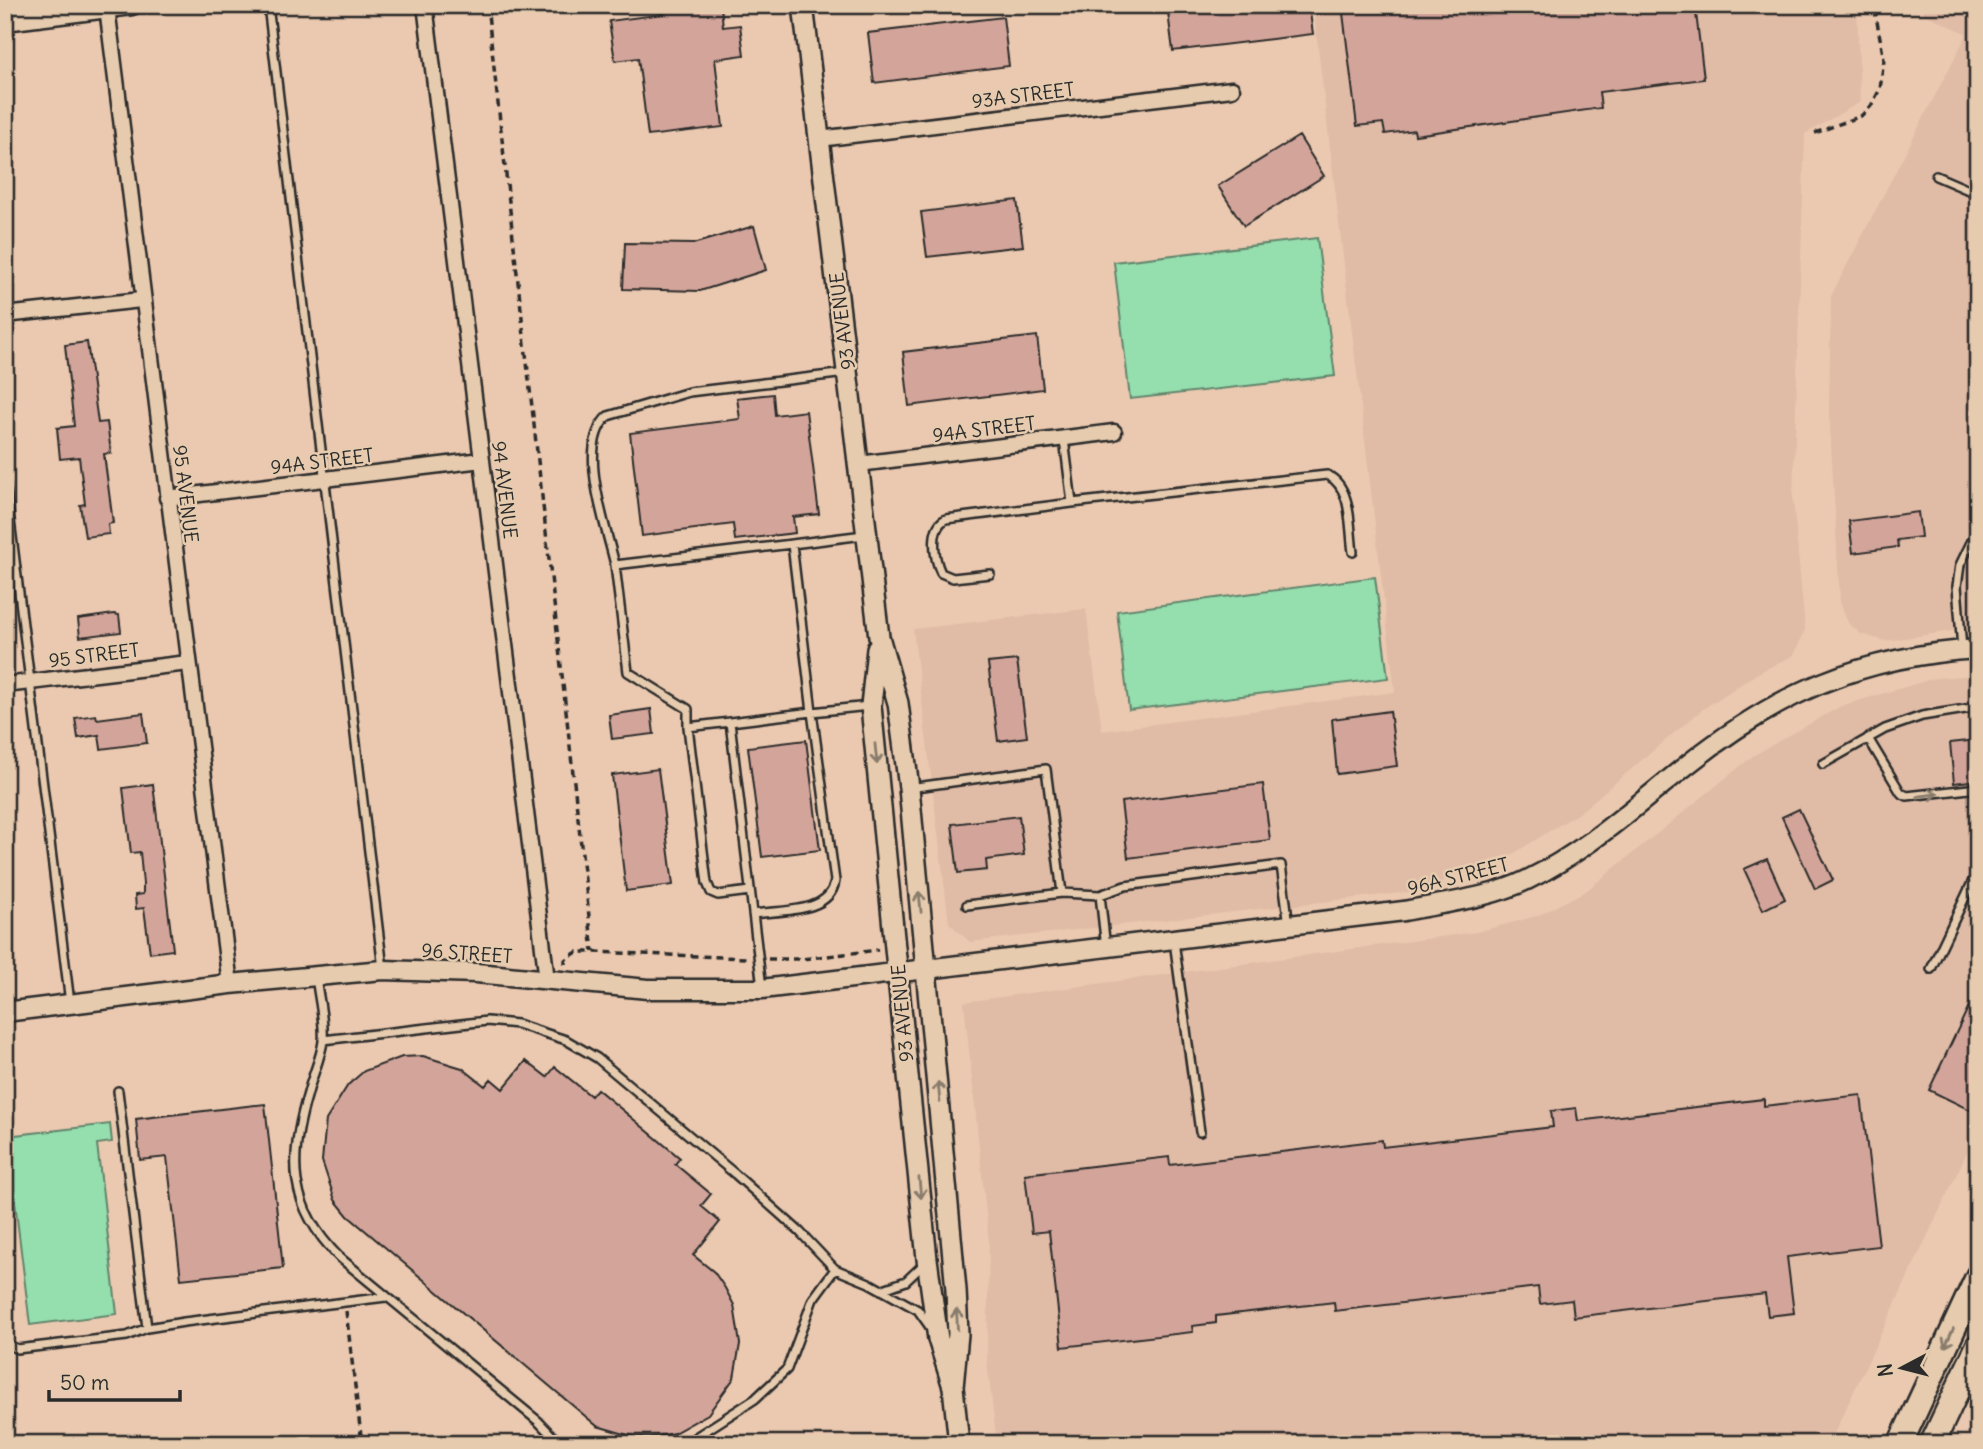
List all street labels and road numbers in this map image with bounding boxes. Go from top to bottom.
street label: 93A STREET [970,77,1076,113]
street label: 93 AVENUE [824,271,860,371]
street label: 94A STREET [931,411,1037,447]
street label: 94 AVENUE [487,440,523,540]
street label: 94A STREET [269,443,375,479]
street label: 95 AVENUE [168,444,204,544]
street label: 95 STREET [47,638,141,672]
street label: 96A STREET [1405,852,1511,900]
street label: 96 STREET [421,938,513,968]
street label: 93 AVENUE [886,963,918,1063]

